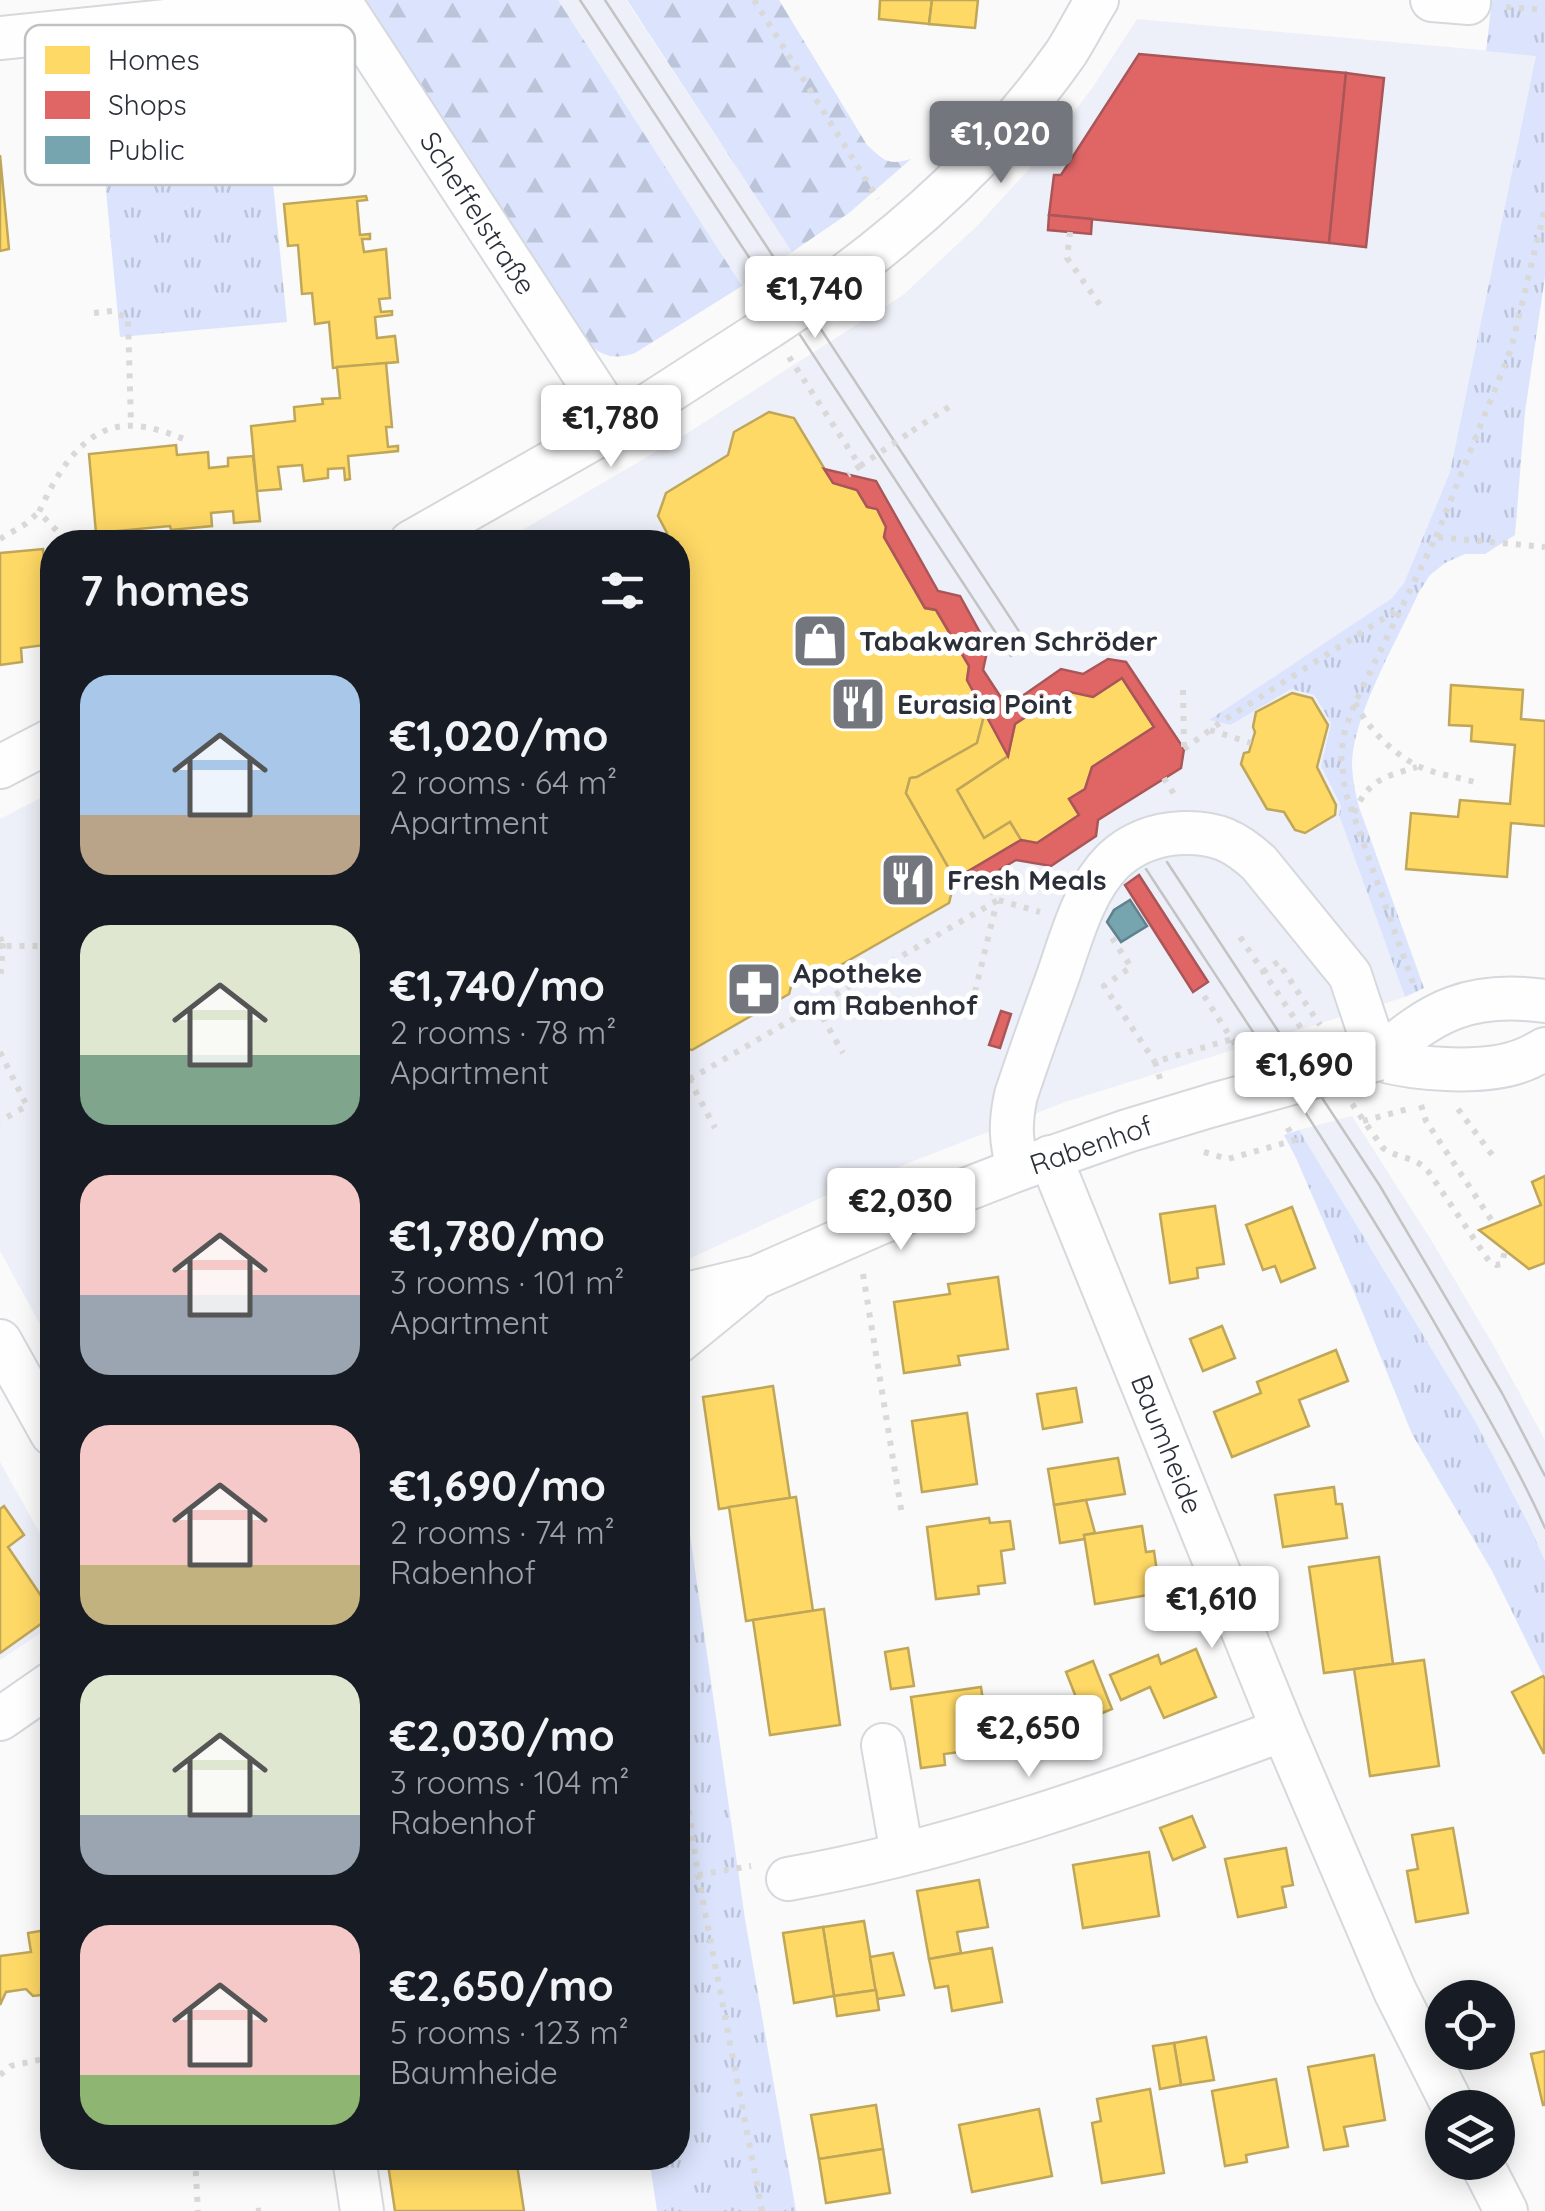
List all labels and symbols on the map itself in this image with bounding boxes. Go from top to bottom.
legend [25,25,355,185]
text: Homes [108,42,200,77]
text: Shops [108,87,187,122]
pin: €1,020 [920,101,1082,186]
street label: Scheffelstraße [413,125,544,301]
text: Public [108,132,184,167]
pin: €1,740 [734,256,896,341]
pin: €1,780 [530,385,692,470]
shop icon: Tabakwaren Schröder [790,611,850,671]
place label: Tabakwaren Schröder [859,623,1158,658]
restaurant icon: Eurasia Point [828,674,888,734]
place label: Eurasia Point [897,686,1073,721]
restaurant icon: Fresh Meals [878,850,938,910]
place label: Fresh Meals [947,862,1107,897]
place label: Apotheke am Rabenhof [793,955,979,1022]
pharmacy icon: Apotheke am Rabenhof [724,959,784,1019]
pin: €1,690 [1224,1032,1386,1117]
street label: Rabenhof [1025,1107,1157,1182]
pin: €2,030 [820,1168,982,1253]
street label: Baumheide [1124,1369,1211,1518]
pin: €1,610 [1131,1566,1293,1651]
pin: €2,650 [948,1695,1110,1780]

